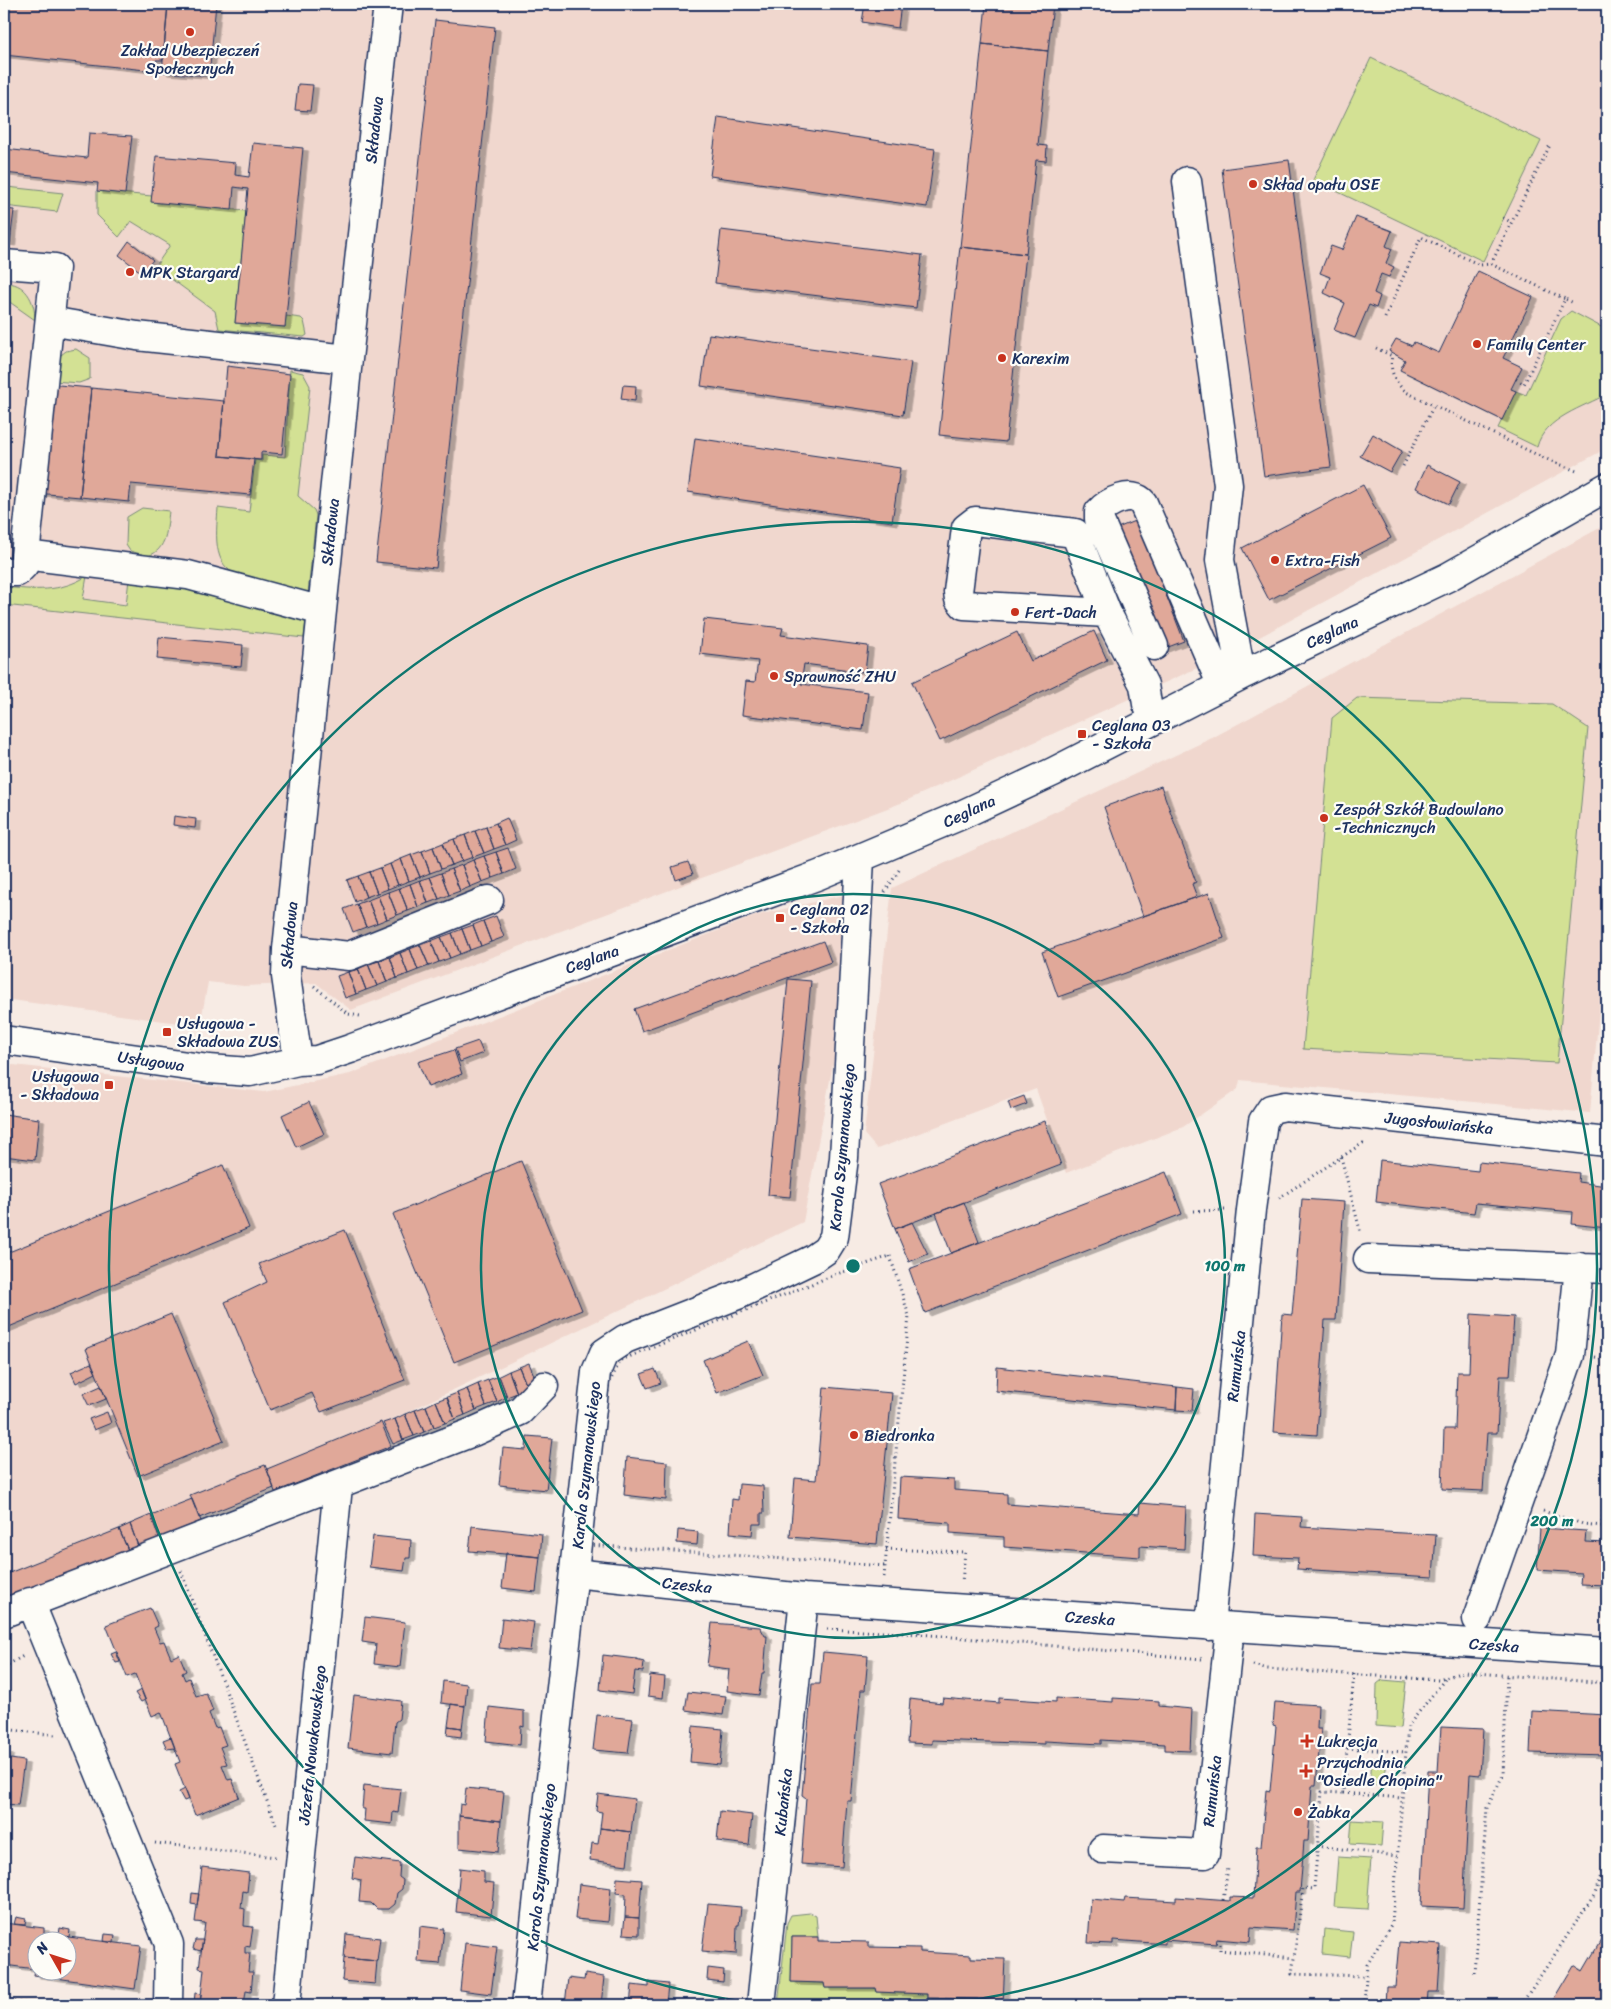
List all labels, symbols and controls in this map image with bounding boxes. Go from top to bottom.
marker: Zakład Ubezpieczeń Społecznych [184,26,196,38]
place label: Zakład Ubezpieczeń Społecznych [121,36,260,83]
street label: Składowa [356,95,392,165]
place label: Skład opału OSE [1263,170,1380,199]
marker: Skład opału OSE [1247,178,1259,190]
place label: MPK Stargard [140,258,241,287]
marker: MPK Stargard [124,266,136,278]
place label: Family Center [1487,330,1587,359]
marker: Family Center [1471,338,1483,350]
place label: Karexim [1012,344,1069,373]
marker: Karexim [996,352,1008,364]
street label: Składowa [312,497,348,567]
place label: Extra-Fish [1285,546,1360,575]
marker: Extra-Fish [1269,554,1281,566]
place label: Fert-Dach [1025,598,1097,627]
marker: Fert-Dach [1009,606,1021,618]
street label: Ceglana [1301,607,1363,657]
place label: Sprawność ZHU [784,662,896,691]
marker: Sprawność ZHU [768,670,780,682]
place label: Ceglana 03 - Szkoła [1092,711,1171,758]
marker: Ceglana 03 - Szkoła [1076,728,1088,740]
street label: Ceglana [938,786,1000,836]
place label: Zespół Szkół Budowlano -Technicznych [1334,795,1504,842]
marker: Zespół Szkół Budowlano -Technicznych [1318,812,1330,824]
place label: Ceglana 02 - Szkoła [790,895,869,942]
street label: Składowa [272,900,306,970]
marker: Ceglana 02 - Szkoła [774,912,786,924]
street label: Ceglana [561,936,623,982]
place label: Usługowa - Składowa ZUS [177,1009,279,1056]
marker: Usługowa - Składowa ZUS [161,1026,173,1038]
street label: Usługowa [116,1042,186,1080]
place label: Usługowa - Składowa [20,1062,99,1109]
street label: Karola Szymanowskiego [820,1062,864,1232]
marker: Usługowa - Składowa [103,1079,115,1091]
street label: Jugosłowiańska [1382,1103,1495,1143]
text: 100 m [1205,1253,1246,1279]
centre of rings [844,1257,862,1275]
street label: Rumuńska [1218,1329,1254,1403]
street label: Karola Szymanowskiego [563,1380,609,1550]
place label: Biedronka [864,1421,935,1450]
marker: Biedronka [848,1429,860,1441]
text: 200 m [1529,1508,1574,1534]
street label: Czeska [661,1568,714,1602]
street label: Czeska [1064,1602,1117,1634]
street label: Czeska [1468,1629,1521,1661]
street label: Józefa Nowakowskiego [289,1664,335,1827]
place label: Lukrecja [1317,1727,1377,1756]
marker: Lukrecja [1301,1735,1313,1747]
place label: Przychodnia "Osiedle Chopina" [1317,1748,1443,1795]
street label: Rumuńska [1194,1754,1230,1828]
marker: Przychodnia "Osiedle Chopina" [1299,1764,1313,1778]
street label: Kubańska [765,1767,801,1837]
street label: Karola Szymanowskiego [518,1782,564,1952]
place label: Żabka [1308,1798,1351,1827]
marker: Żabka [1292,1806,1304,1818]
north arrow [28,1932,78,1982]
text: N [29,1936,55,1961]

